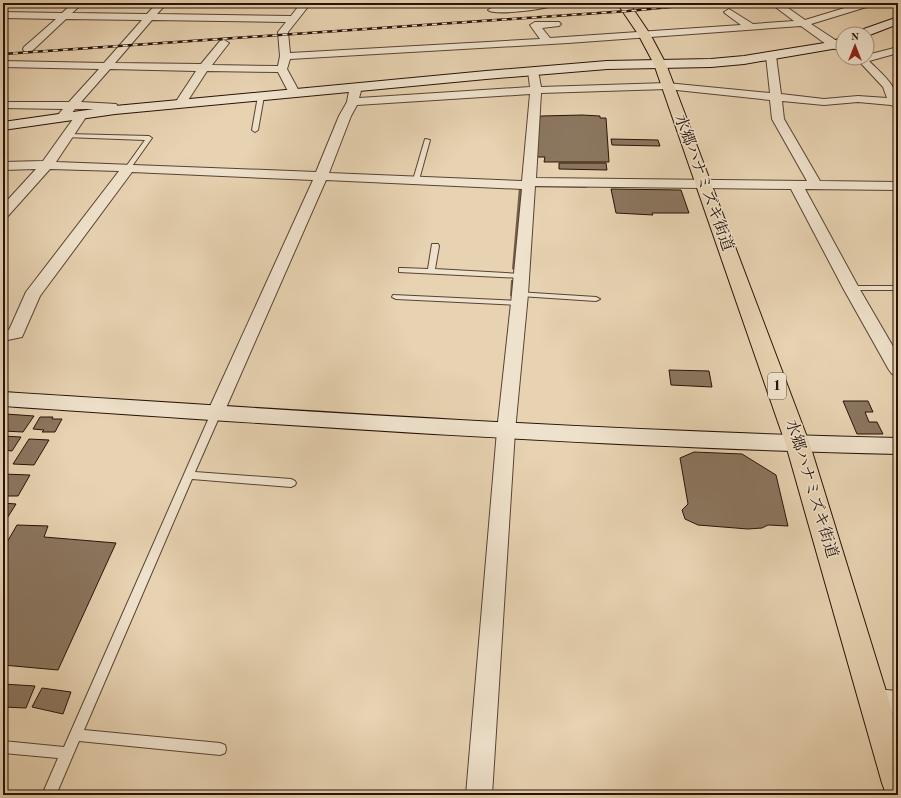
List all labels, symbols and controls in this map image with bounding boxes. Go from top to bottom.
north arrow [835,26,875,66]
text: N [851,32,860,43]
street label: 水郷ハナミズキ街道 [671,112,737,253]
road number: 1 [768,373,786,399]
street label: 水郷ハナミズキ街道 [782,417,842,560]

